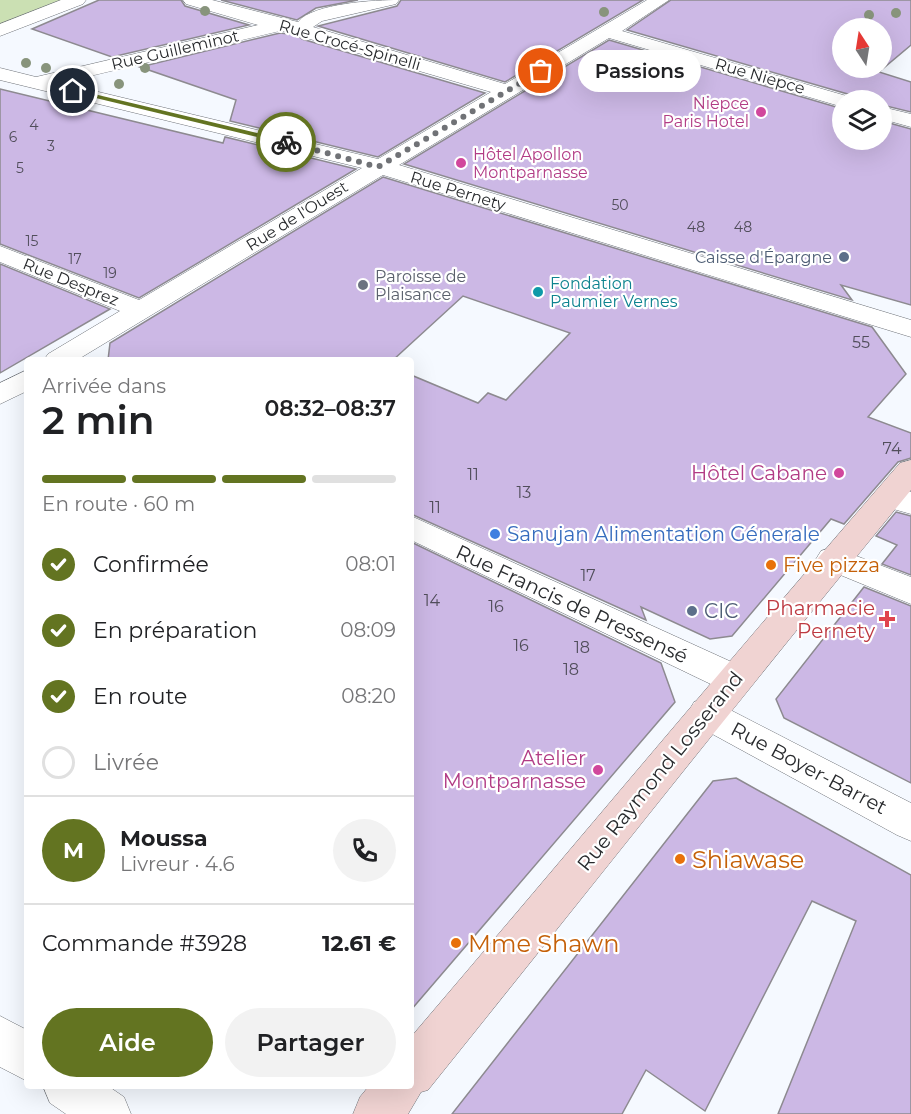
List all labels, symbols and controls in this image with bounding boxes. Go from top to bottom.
street label: Rue Crocé-Spinelli [277,16,423,74]
north arrow [832,18,892,78]
map controls [832,18,892,150]
street label: Rue Guilleminot [109,26,241,74]
pin [515,45,566,96]
callout: Passions [577,50,700,92]
icon: bag [524,54,557,87]
street label: Rue Niepce [713,54,807,98]
text: Passions [595,59,684,83]
pin [47,65,98,116]
icon: home [56,74,89,107]
button: layers [832,90,892,150]
place label: Niepce Paris Hotel [663,94,749,131]
marker: Niepce Paris Hotel [754,105,768,119]
courier [256,112,316,172]
house number: 4 [29,116,39,134]
icon: bike [270,126,303,159]
house number: 6 [9,128,18,146]
house number: 3 [47,137,55,155]
place label: Hôtel Apollon Montparnasse [473,145,588,182]
marker: Hôtel Apollon Montparnasse [454,156,468,170]
house number: 5 [16,159,24,177]
street label: Rue Pernety [408,168,508,215]
street label: Rue de l'Ouest [243,177,352,255]
house number: 50 [611,196,629,214]
house number: 48 [687,218,705,236]
house number: 48 [734,218,752,236]
house number: 15 [26,232,39,250]
place label: Caisse d'Épargne [695,248,832,267]
house number: 17 [68,250,82,268]
marker: Caisse d'Épargne [837,250,851,264]
street label: Rue Desprez [20,254,122,310]
house number: 19 [103,264,117,282]
place label: Paroisse de Plaisance [375,267,466,304]
place label: Fondation Paumier Vernes [550,274,678,311]
marker: Paroisse de Plaisance [356,278,370,292]
marker: Fondation Paumier Vernes [531,285,545,299]
house number: 55 [852,333,870,352]
text: Arrivée dans [42,374,166,398]
text: 08:32–08:37 [265,395,396,422]
text: 2 min [42,396,155,444]
house number: 74 [883,439,902,458]
place label: Hôtel Cabane [691,461,827,485]
house number: 11 [467,465,479,484]
marker: Hôtel Cabane [832,466,846,480]
house number: 13 [517,483,531,502]
text: En route · 60 m [42,492,195,516]
house number: 11 [429,498,441,517]
place label: Sanujan Alimentation Génerale [507,522,820,546]
marker: Sanujan Alimentation Génerale [488,527,502,541]
street label: Rue Francis de Pressensé [452,540,692,668]
icon: check [42,548,75,581]
text: Confirmée [93,551,209,578]
text: 08:01 [345,552,396,576]
place label: Five pizza [783,553,880,577]
marker: Five pizza [764,558,778,572]
house number: 17 [580,566,596,585]
house number: 14 [424,591,441,610]
place label: Pharmacie Pernety [766,596,875,643]
house number: 16 [488,597,504,616]
place label: CIC [704,599,738,623]
marker: CIC [685,604,699,618]
marker: Pharmacie Pernety [880,612,894,626]
icon: check [42,614,75,647]
text: En préparation [93,617,257,644]
text: 08:09 [340,618,396,642]
house number: 16 [513,636,529,655]
house number: 18 [574,638,590,657]
house number: 18 [563,660,579,679]
street label: Rue Raymond Losserand [572,666,748,876]
icon: check [42,680,75,713]
text: En route [93,683,187,710]
text: 08:20 [341,684,396,708]
street label: Rue Boyer-Barret [727,717,891,819]
place label: Atelier Montparnasse [443,746,586,793]
text: Livrée [93,749,159,776]
marker: Atelier Montparnasse [591,763,605,777]
button: phone [333,819,396,882]
text: Moussa [120,825,207,852]
text: M [63,837,84,864]
place label: Shiawase [692,845,804,874]
text: Livreur · 4.6 [120,852,235,876]
marker: Shiawase [673,852,687,866]
place label: Mme Shawn [468,929,619,958]
text: Commande #3928 [42,930,247,957]
text: 12.61 € [322,930,396,957]
marker: Mme Shawn [449,936,463,950]
button: Aide [42,1008,213,1077]
button: Partager [225,1008,396,1077]

